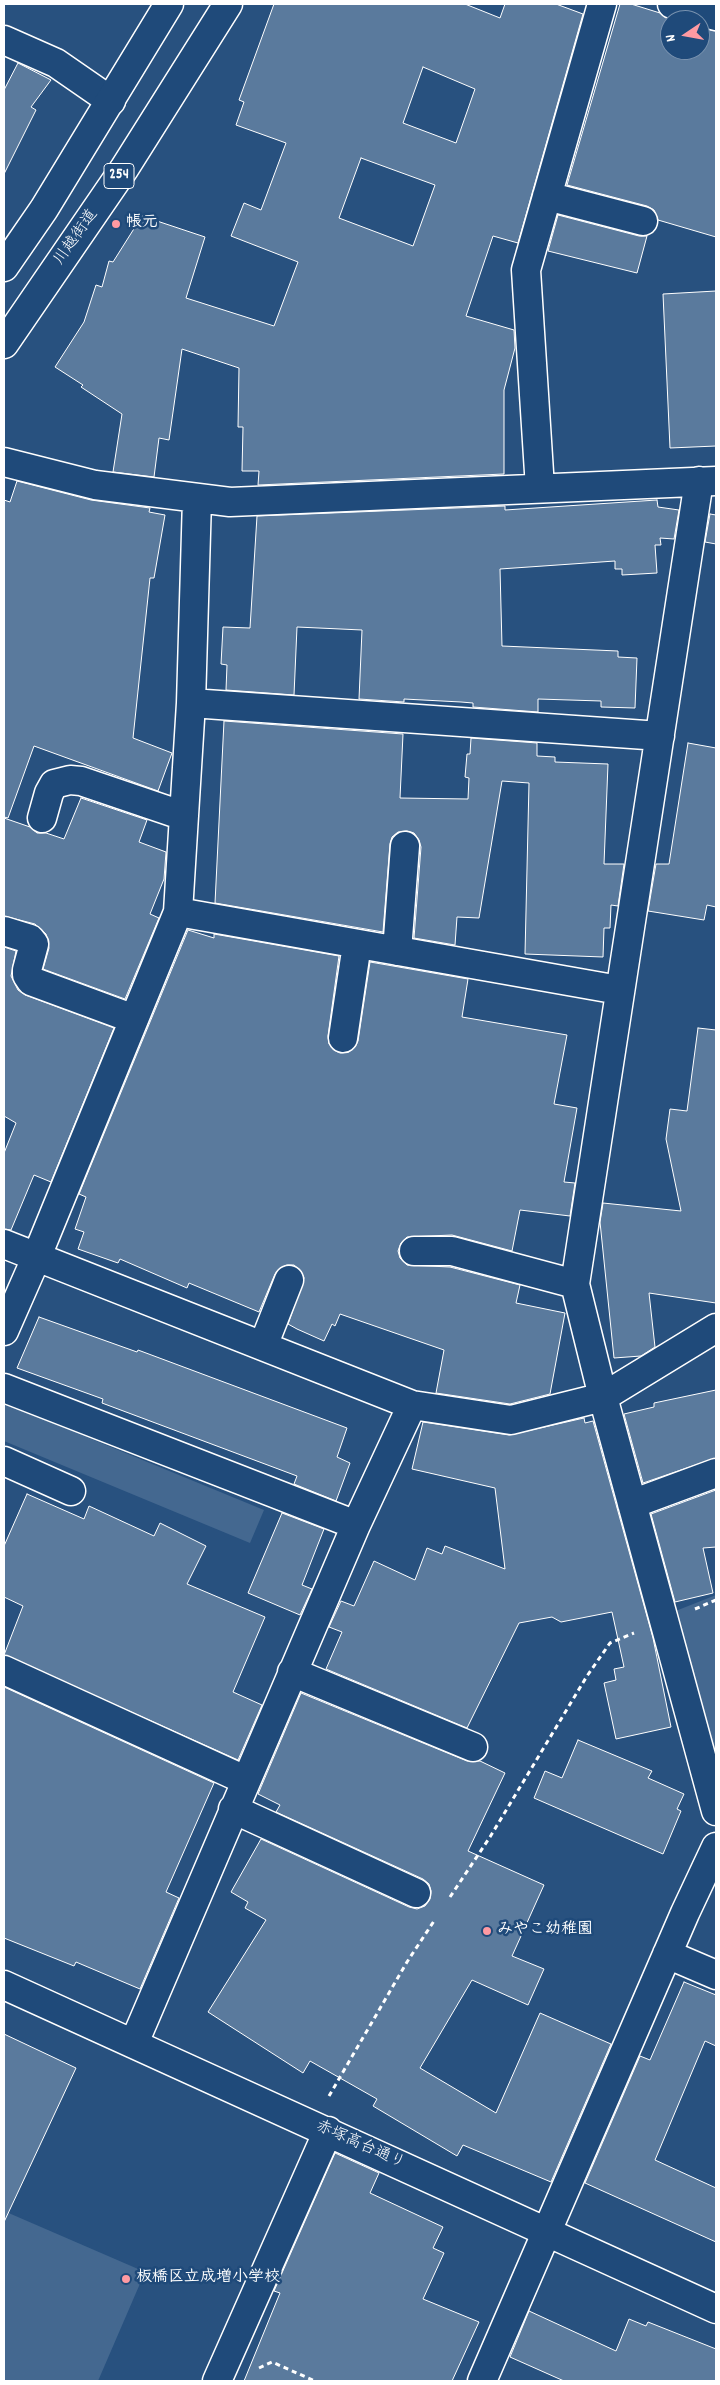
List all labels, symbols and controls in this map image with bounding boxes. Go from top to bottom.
north arrow [660,10,710,60]
text: N [661,32,682,43]
road number: 254 [104,164,134,188]
street label: 川越街道 [51,206,103,270]
place label: 帳元 [126,214,158,234]
marker: 帳元 [110,218,122,230]
place label: みやこ幼稚園 [497,1921,593,1941]
marker: みやこ幼稚園 [481,1925,493,1937]
street label: 赤塚高台通り [312,2118,408,2174]
place label: 板橋区立成増小学校 [136,2269,280,2289]
marker: 板橋区立成増小学校 [120,2273,132,2285]

